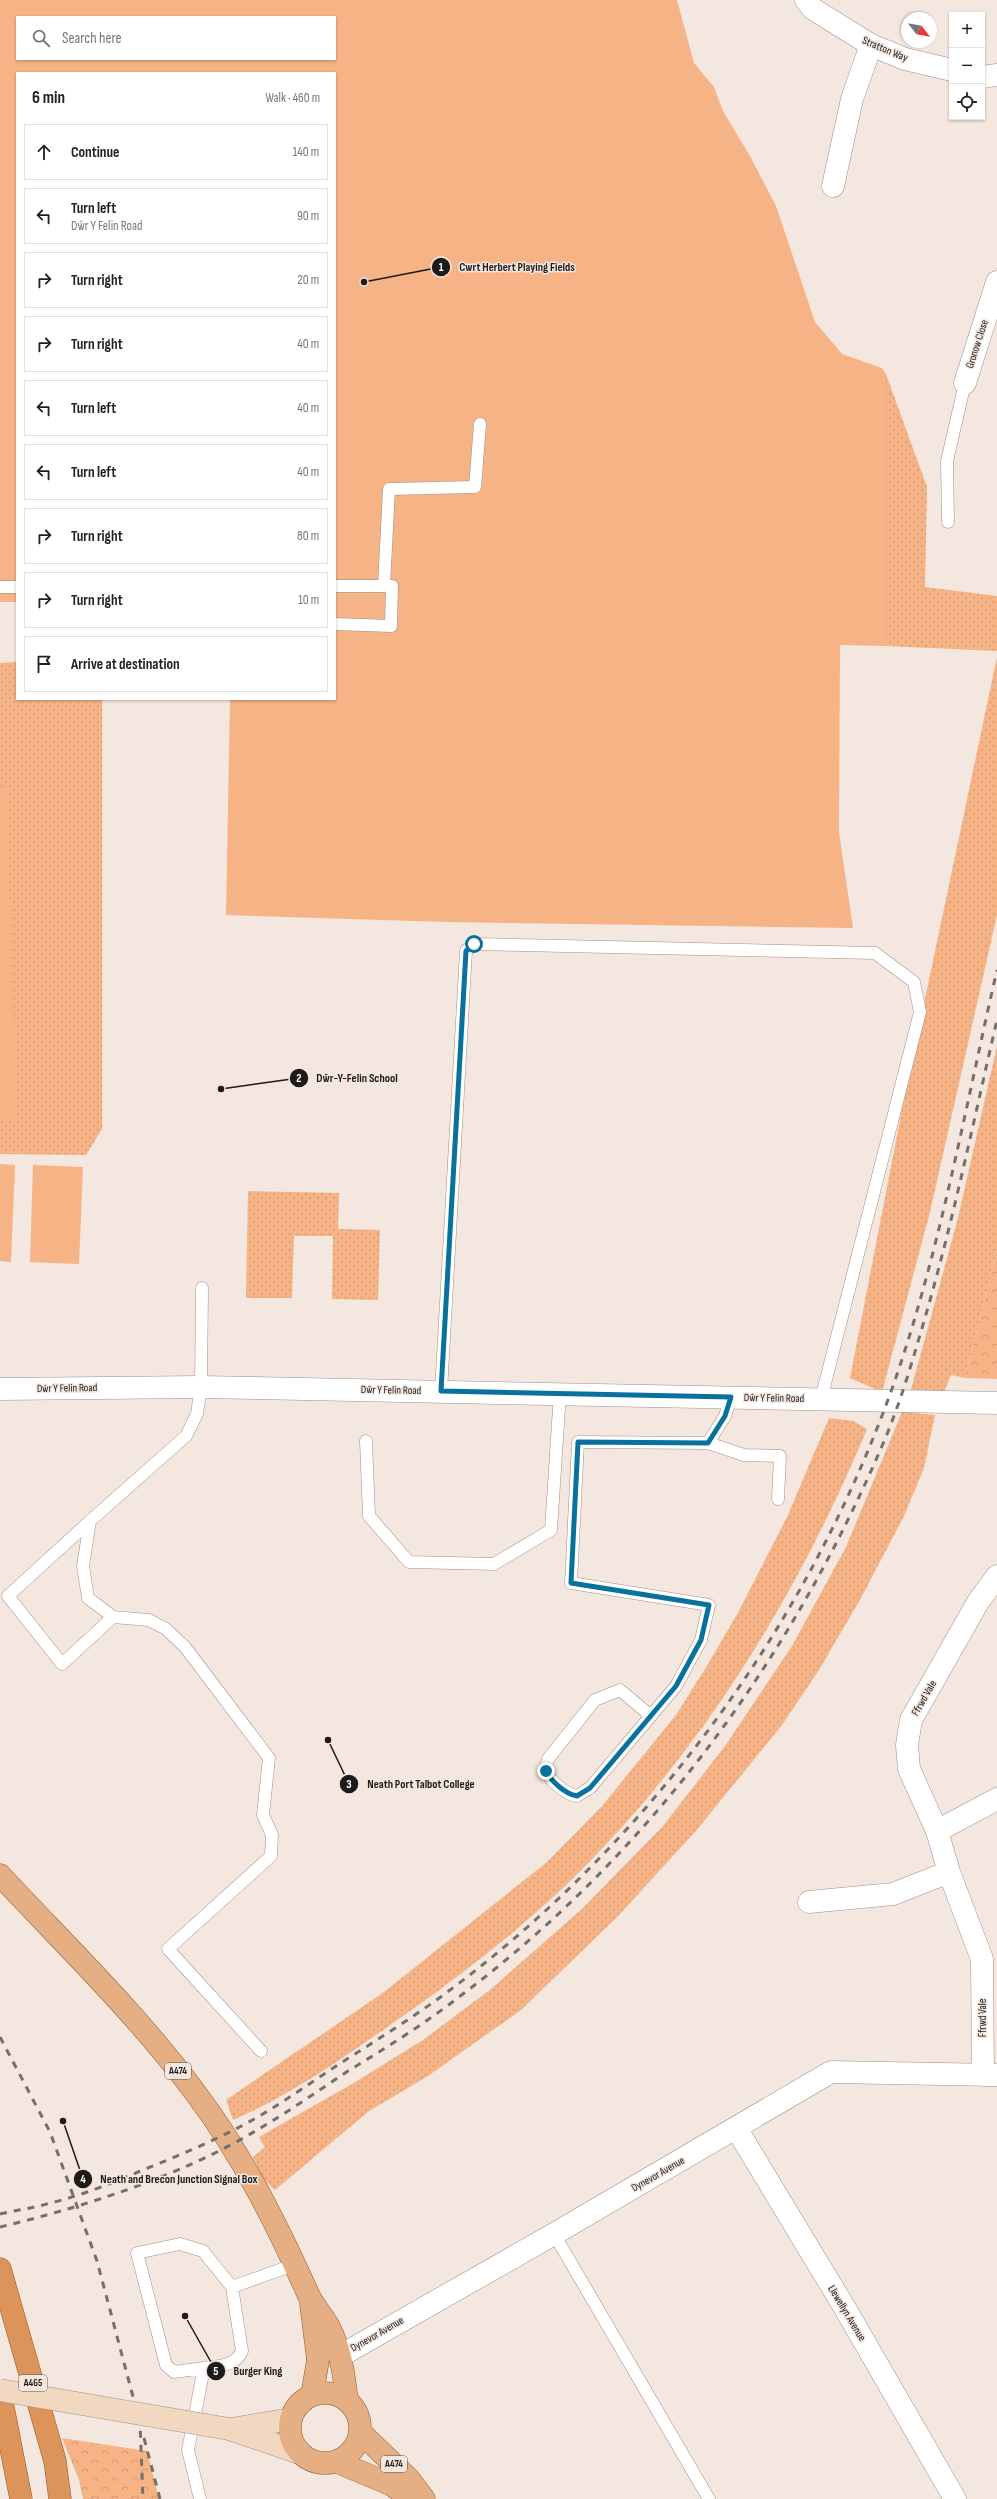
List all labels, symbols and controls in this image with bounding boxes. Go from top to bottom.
north arrow [901,12,937,48]
map controls [949,12,985,120]
button: + [949,12,985,48]
search box [16,16,336,60]
icon: search [30,27,52,49]
text: Search here [62,29,122,48]
street label: Stratton Way [860,34,910,65]
button: − [949,48,985,84]
button: locate [949,84,985,120]
text: 6 min [32,88,65,108]
text: Walk · 460 m [265,90,320,106]
icon: ahead [33,141,55,163]
text: Continue [71,143,120,162]
text: 140 m [293,144,319,160]
text: Turn left [71,199,116,218]
icon: left [33,205,55,227]
text: 90 m [297,208,319,224]
text: Dŵr Y Felin Road [71,218,142,234]
callout: Cwrt Herbert Playing Fields [431,255,583,279]
text: 1 [439,260,444,275]
text: Cwrt Herbert Playing Fields [459,260,575,275]
icon: right [33,269,55,291]
text: Turn right [71,271,123,290]
text: 20 m [297,272,319,288]
street label: Gronow Close [963,318,991,370]
icon: right [33,333,55,355]
text: Turn right [71,335,123,354]
text: 40 m [297,336,319,352]
icon: left [33,397,55,419]
text: Turn left [71,399,116,418]
text: 40 m [297,400,319,416]
icon: left [33,461,55,483]
text: Turn left [71,463,116,482]
text: 40 m [297,464,319,480]
icon: right [33,525,55,547]
text: Turn right [71,527,123,546]
text: 80 m [297,528,319,544]
icon: right [33,589,55,611]
text: Turn right [71,591,123,610]
text: 10 m [298,592,319,608]
icon: arrive [33,653,55,675]
text: Arrive at destination [71,655,180,674]
route start [465,935,483,953]
callout: Dŵr-Y-Felin School [289,1066,406,1090]
text: 2 [296,1071,302,1086]
text: Dŵr-Y-Felin School [316,1071,398,1086]
street label: Dŵr Y Felin Road [37,1381,98,1395]
street label: Dŵr Y Felin Road [361,1383,422,1397]
street label: Dŵr Y Felin Road [744,1391,805,1405]
street label: Ffrwd Vale [909,1678,939,1718]
route end [537,1762,555,1780]
callout: Neath Port Talbot College [339,1772,482,1796]
text: 3 [346,1777,352,1792]
text: Neath Port Talbot College [367,1777,475,1792]
street label: Ffrwd Vale [976,1999,989,2037]
road number: A474 [165,2063,191,2079]
street label: Dynevor Avenue [629,2154,687,2194]
callout: Neath and Brecon Junction Signal Box [73,2167,266,2191]
text: 4 [80,2172,86,2187]
text: Neath and Brecon Junction Signal Box [100,2172,258,2187]
street label: Llewellyn Avenue [825,2283,869,2343]
street label: Dynevor Avenue [348,2314,406,2354]
callout: Burger King [206,2359,291,2383]
text: 5 [213,2364,219,2379]
text: Burger King [234,2364,282,2379]
road number: A465 [19,2375,47,2391]
road number: A474 [381,2456,407,2472]

